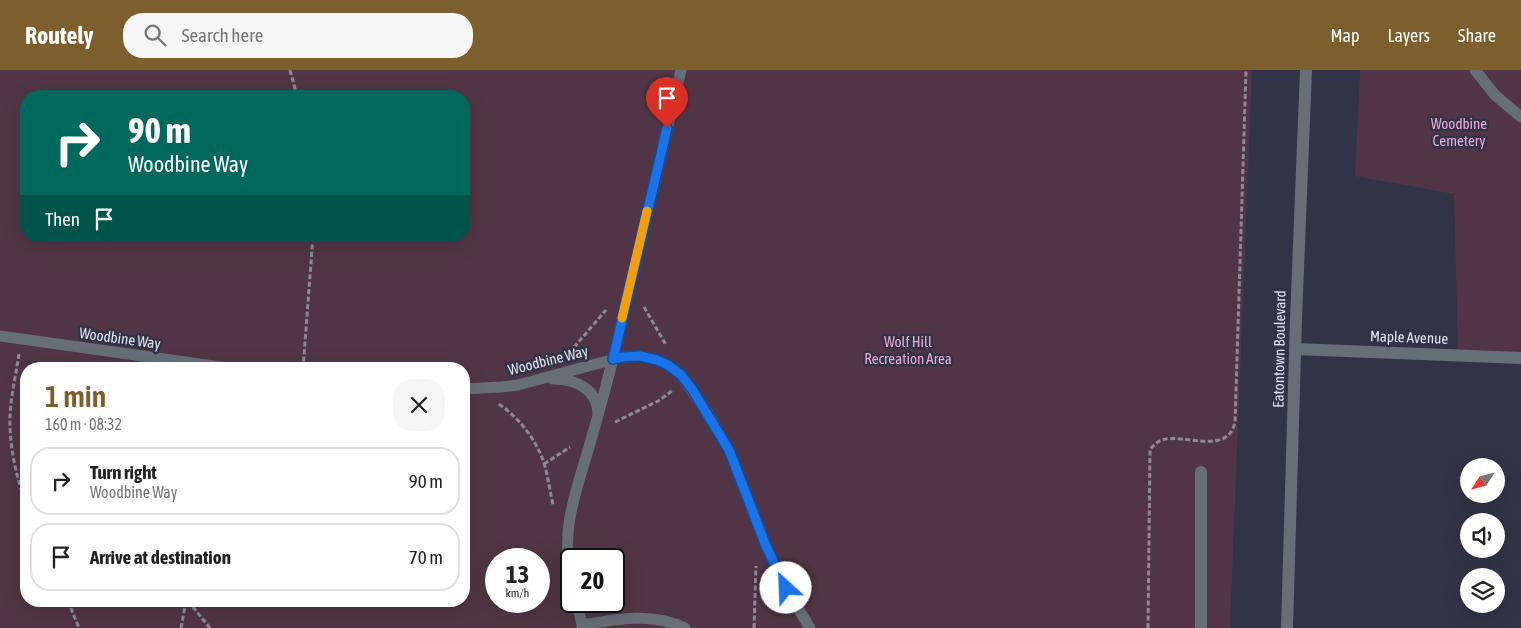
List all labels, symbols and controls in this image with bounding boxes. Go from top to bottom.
search box [123,13,473,58]
icon: search [141,21,169,49]
text: Routely [25,22,93,49]
text: Search here [181,24,263,46]
text: Map [1330,25,1359,46]
text: Layers [1387,25,1430,46]
text: Share [1458,25,1496,46]
pin [646,77,688,128]
icon: arrive [653,84,681,112]
icon: right [45,110,110,175]
text: 90 m [128,110,191,150]
park label: Woodbine Cemetery [1431,115,1487,149]
text: Woodbine Way [128,151,248,177]
icon: arrive [90,205,118,233]
text: Then [45,208,80,230]
street label: Eatontown Boulevard [1269,290,1289,408]
street label: Woodbine Way [78,324,162,352]
street label: Maple Avenue [1370,327,1449,347]
park label: Wolf Hill Recreation Area [864,333,952,367]
street label: Woodbine Way [506,342,590,378]
text: 1 min [45,379,106,413]
button: close [393,379,445,431]
text: 160 m · 08:32 [45,415,122,433]
north arrow [1460,458,1505,502]
map controls [1460,458,1505,613]
text: Turn right [90,461,157,483]
icon: right [47,467,75,495]
text: 90 m [409,470,443,492]
text: Woodbine Way [90,483,177,501]
button: sound [1460,513,1505,558]
icon: arrive [47,543,75,571]
text: Arrive at destination [90,546,231,568]
text: 70 m [409,546,443,568]
speed limit sign: 20 [560,548,625,613]
text: 13 [506,560,529,588]
position arrow [759,561,811,613]
button: layers [1460,568,1505,613]
text: km/h [506,586,529,600]

